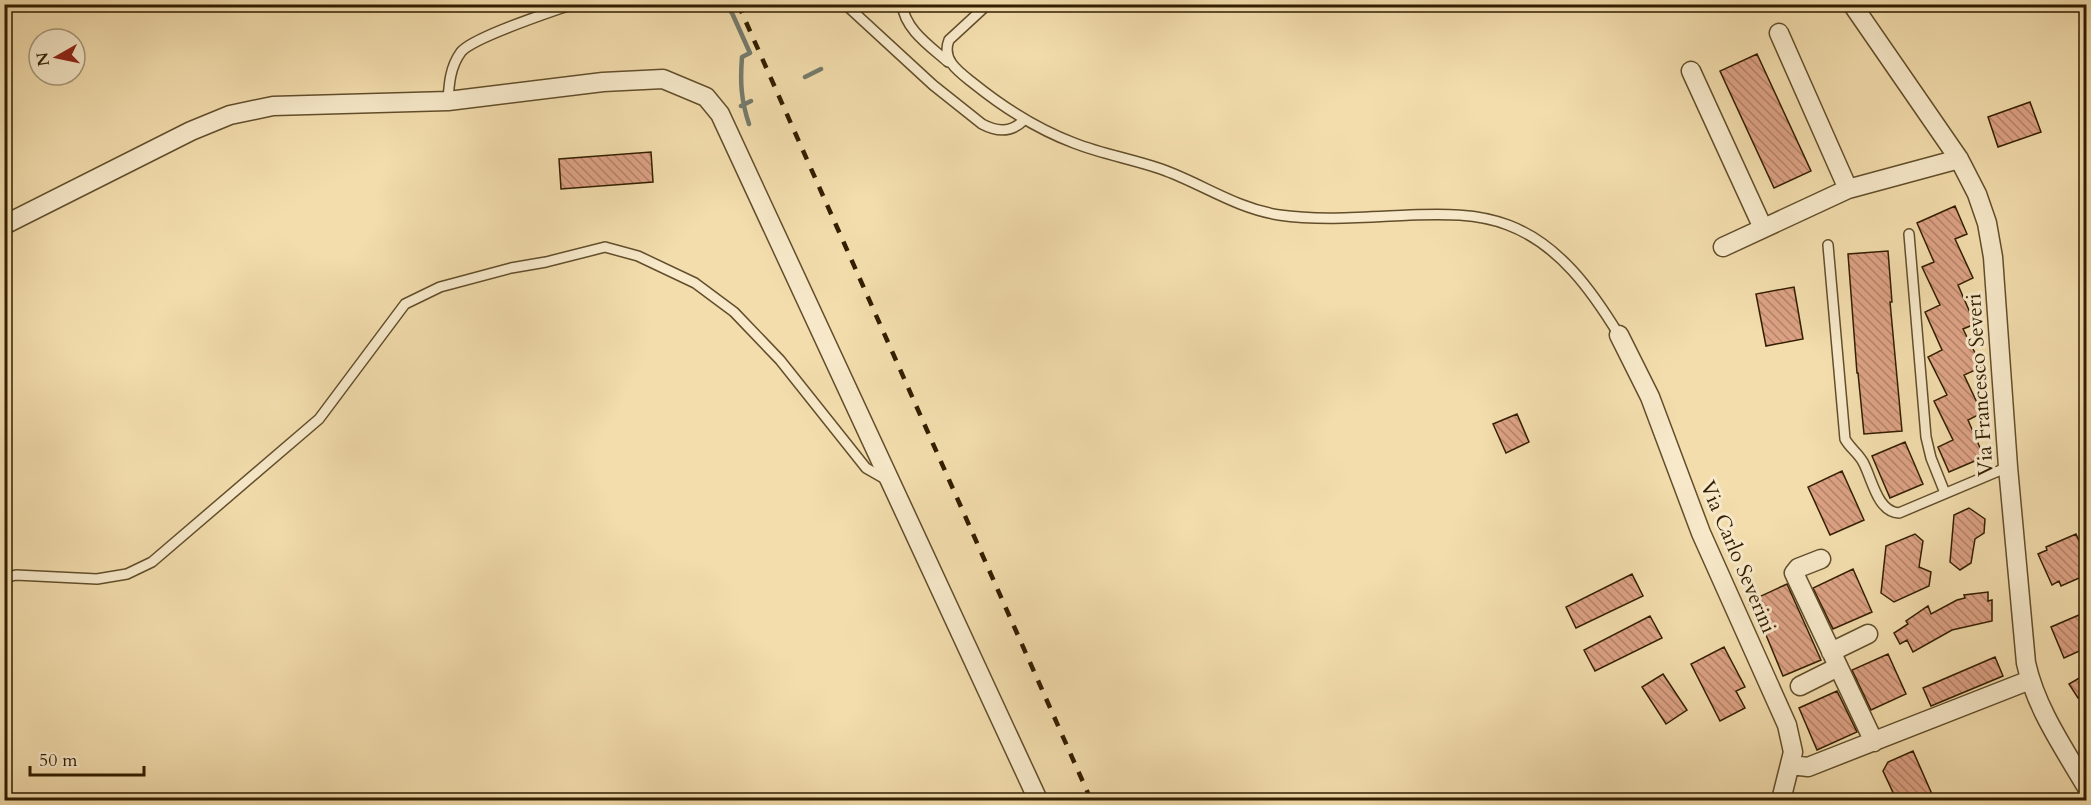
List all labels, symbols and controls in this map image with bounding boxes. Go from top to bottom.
north arrow [27,27,87,87]
text: N [31,51,55,68]
street label: Via Francesco Severi [1959,293,2001,477]
street label: Via Carlo Severini [1693,476,1783,638]
scale bar [30,739,144,777]
text: 50 m [39,748,78,773]

